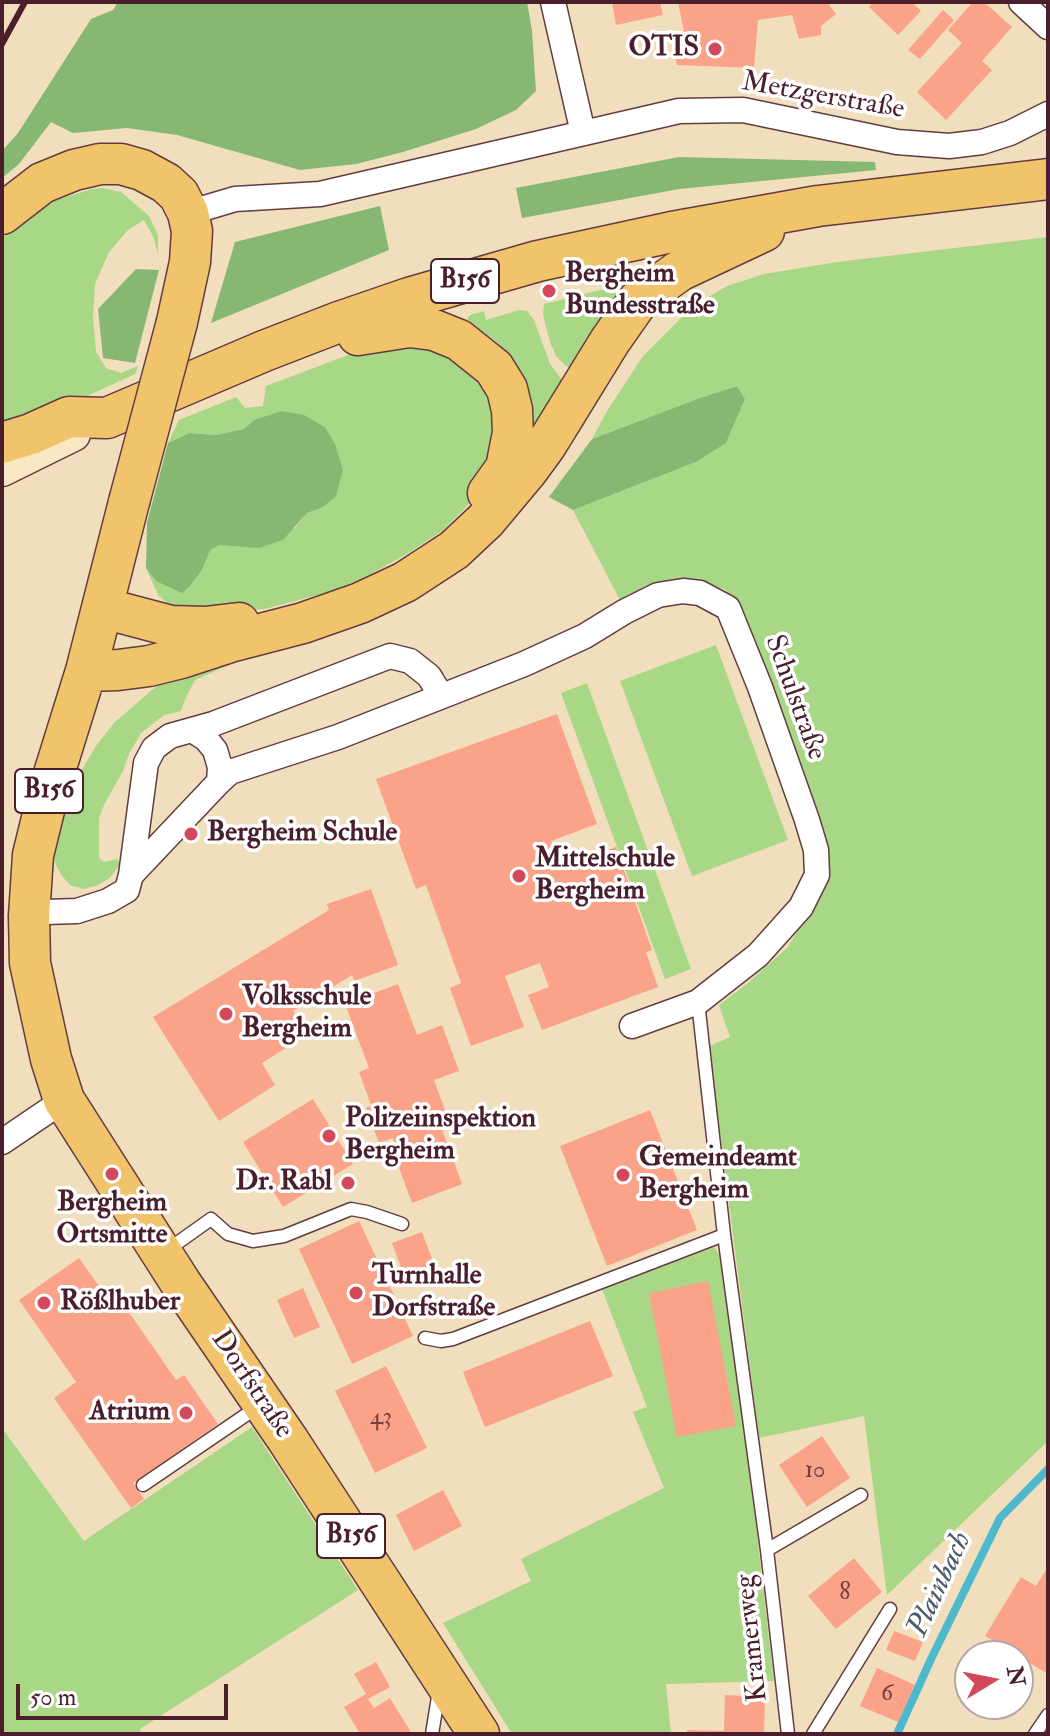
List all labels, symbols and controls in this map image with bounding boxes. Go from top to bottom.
place label: OTIS [629,32,699,66]
marker: OTIS [706,40,724,58]
street label: Metzgerstraße [739,66,907,128]
place label: Bergheim Bundesstraße [565,258,715,324]
road number: B156 [431,259,499,303]
marker: Bergheim Bundesstraße [540,282,558,300]
street label: Schulstraße [756,631,832,765]
road number: B156 [15,769,83,813]
place label: Bergheim Schule [207,817,397,851]
marker: Bergheim Schule [182,825,200,843]
place label: Mittelschule Bergheim [535,843,675,909]
marker: Mittelschule Bergheim [510,867,528,885]
place label: Volksschule Bergheim [242,981,371,1047]
marker: Volksschule Bergheim [217,1005,235,1023]
place label: Polizeiinspektion Bergheim [345,1103,536,1169]
marker: Polizeiinspektion Bergheim [320,1127,338,1145]
place label: Gemeindeamt Bergheim [639,1142,797,1208]
marker: Bergheim Ortsmitte [103,1165,121,1183]
place label: Dr. Rabl [236,1166,332,1200]
marker: Gemeindeamt Bergheim [614,1166,632,1184]
marker: Dr. Rabl [339,1174,357,1192]
place label: Bergheim Ortsmitte [57,1187,167,1253]
place label: Turnhalle Dorfstraße [372,1260,495,1326]
marker: Turnhalle Dorfstraße [347,1284,365,1302]
place label: Rößlhuber [60,1286,180,1320]
marker: Rößlhuber [35,1294,53,1312]
street label: Dorfstraße [203,1325,299,1445]
place label: Atrium [89,1396,170,1430]
marker: Atrium [177,1404,195,1422]
house number: 43 [370,1405,392,1433]
house number: 10 [805,1458,825,1486]
road number: B156 [317,1514,385,1558]
water label: Plainbach [901,1527,981,1643]
street label: Kramerweg [730,1573,776,1703]
house number: 8 [839,1580,851,1608]
north arrow [954,1640,1034,1720]
text: N [1000,1664,1031,1688]
scale bar [20,1668,232,1718]
house number: 6 [881,1681,893,1709]
text: 50 m [30,1682,76,1713]

